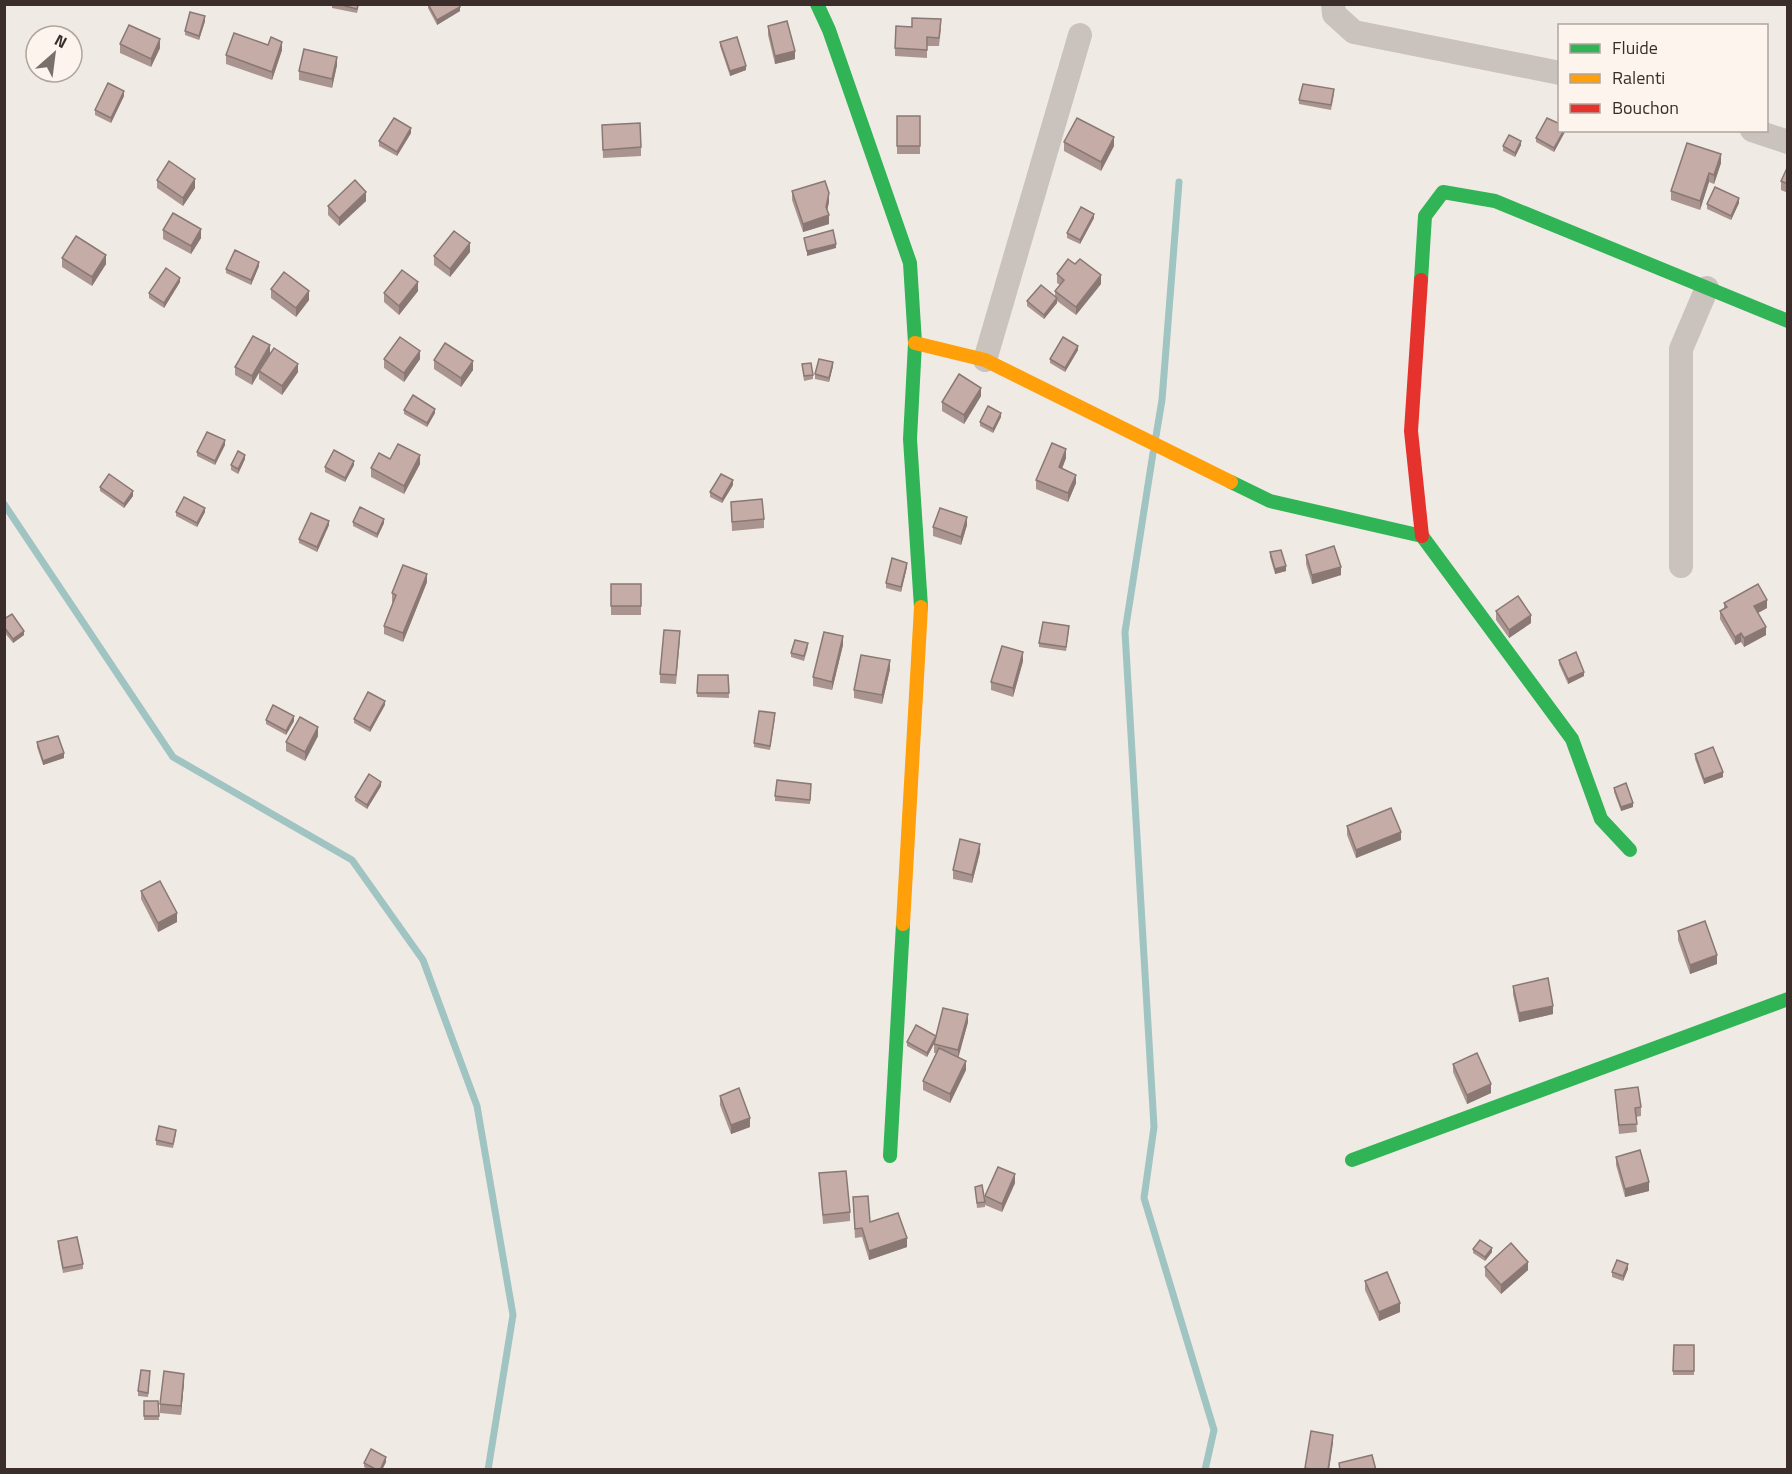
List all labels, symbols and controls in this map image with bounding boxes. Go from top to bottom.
north arrow [24,24,84,84]
legend [1558,24,1768,132]
text: N [51,28,72,54]
text: Fluide [1612,34,1658,61]
text: Ralenti [1612,64,1665,91]
text: Bouchon [1612,94,1679,121]

